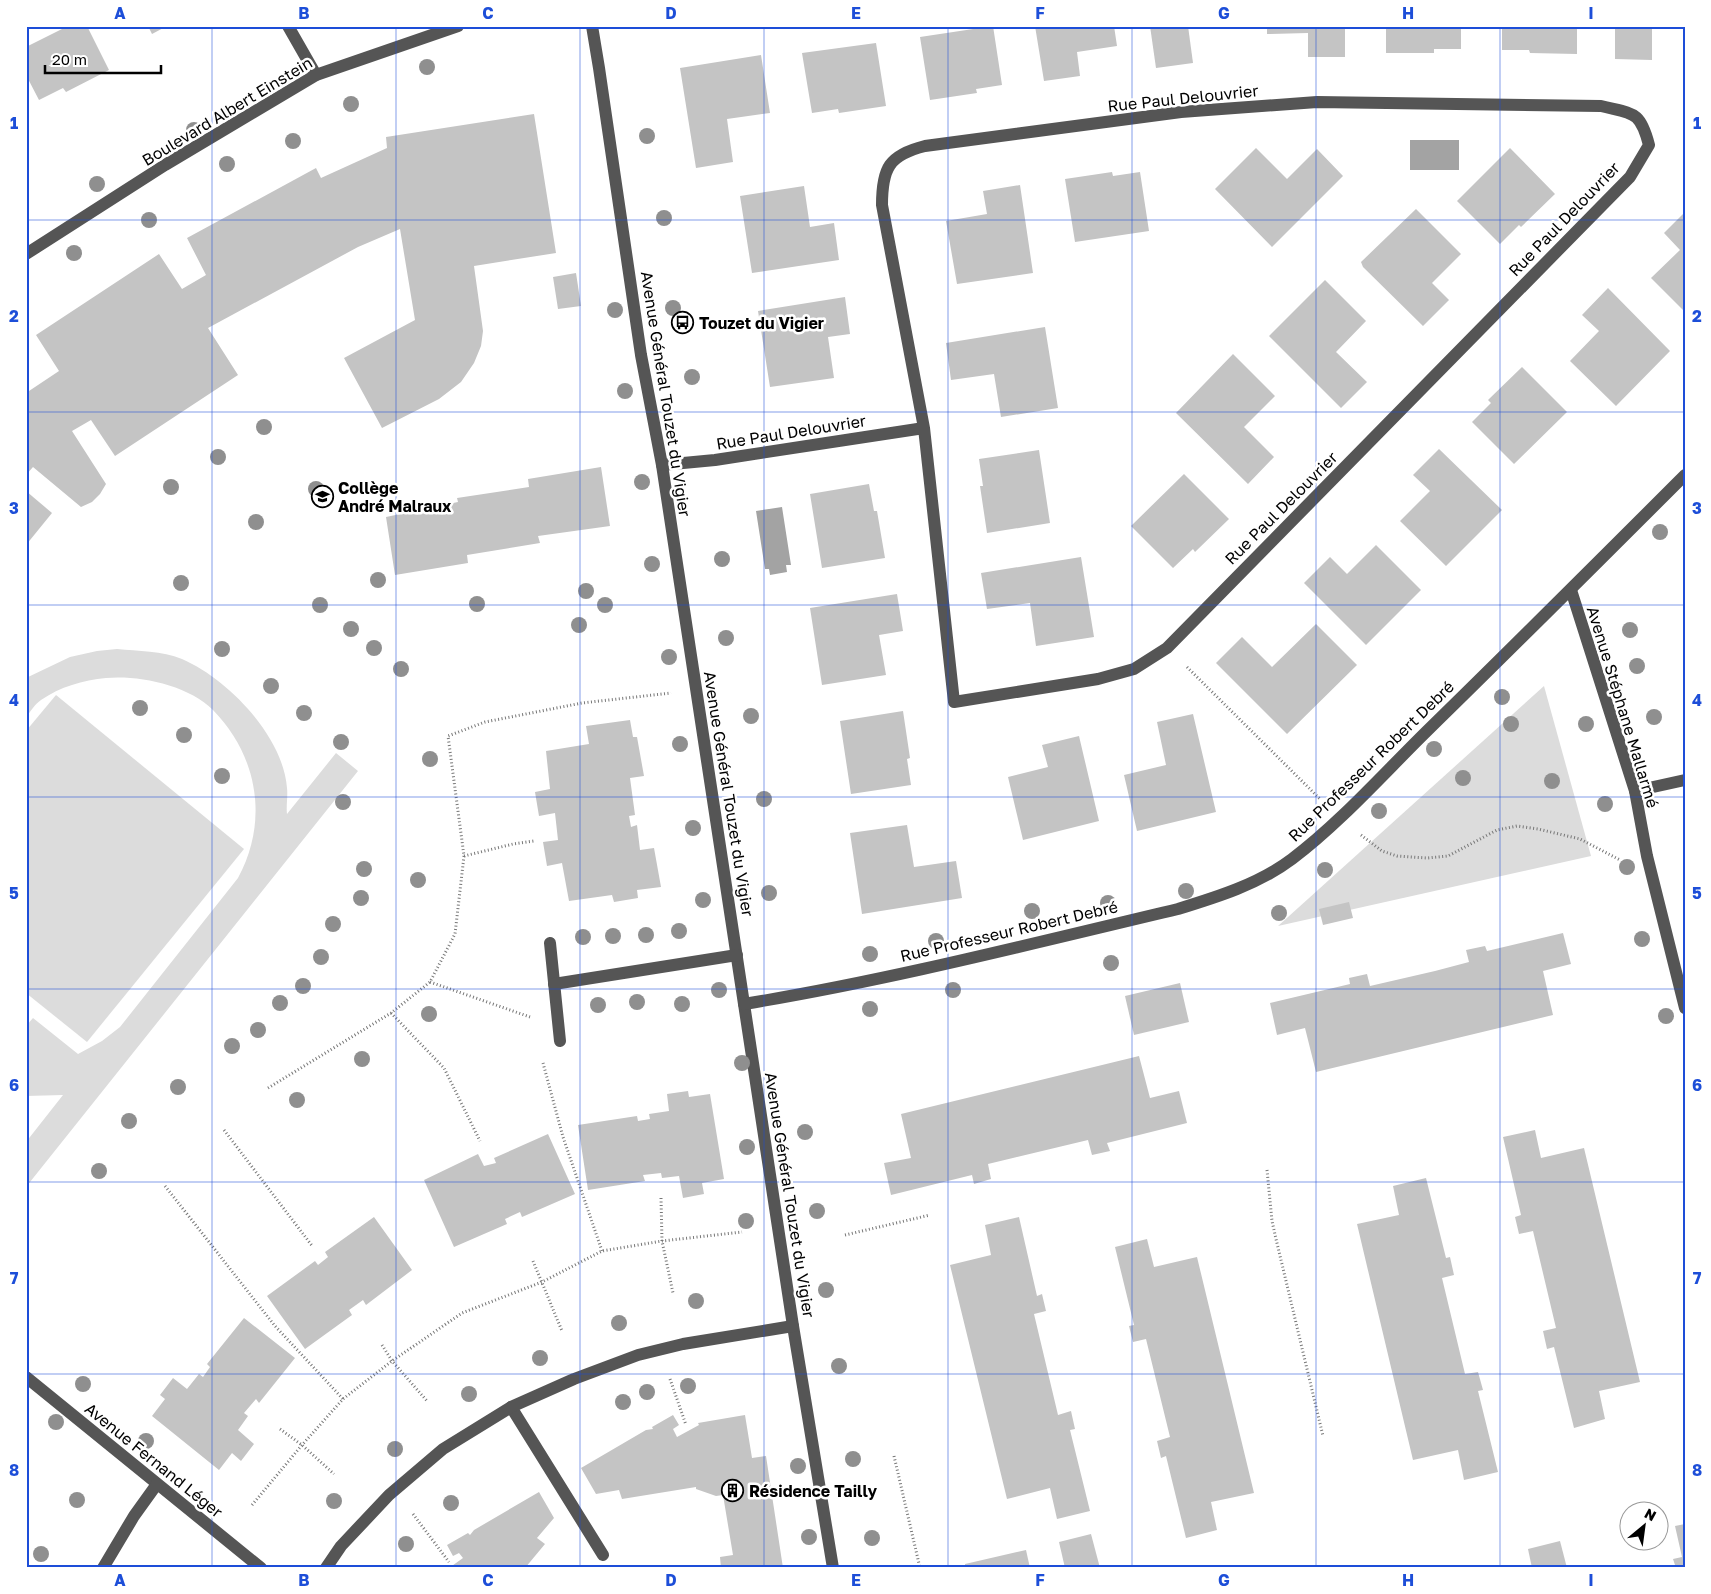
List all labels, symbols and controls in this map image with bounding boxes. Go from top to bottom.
text: A [114,3,126,23]
text: B [298,3,310,23]
text: C [482,3,494,23]
text: D [665,3,677,23]
text: E [851,3,861,23]
text: F [1035,3,1045,23]
text: G [1218,3,1230,23]
text: H [1402,3,1414,23]
text: I [1588,3,1594,23]
scale bar [45,42,161,74]
text: 20 m [52,50,87,68]
street label: Boulevard Albert Einstein [138,52,316,170]
street label: Rue Paul Delouvrier [1107,80,1259,116]
text: 1 [10,113,18,133]
text: 1 [1693,113,1701,133]
street label: Rue Paul Delouvrier [1504,158,1624,280]
street label: Avenue Général Touzet du Vigier [637,270,695,518]
text: 2 [9,306,19,326]
text: 2 [1692,306,1702,326]
bus stop icon: Touzet du Vigier [671,311,695,335]
place label: Touzet du Vigier [699,313,824,333]
street label: Rue Paul Delouvrier [715,410,867,454]
street label: Rue Paul Delouvrier [1220,447,1342,569]
place label: Collège André Malraux [338,478,452,516]
school or university icon: Collège André Malraux [310,485,334,509]
text: 3 [9,498,19,518]
text: 3 [1692,498,1702,518]
street label: Avenue Stéphane Mallarmé [1583,604,1663,810]
street label: Avenue Général Touzet du Vigier [700,670,758,918]
street label: Rue Professeur Robert Debré [1284,676,1458,846]
text: 4 [9,690,19,710]
text: 4 [1692,690,1702,710]
text: 5 [9,883,19,903]
text: 5 [1692,883,1702,903]
street label: Rue Professeur Robert Debré [898,896,1120,966]
street label: Avenue Général Touzet du Vigier [761,1071,819,1319]
text: 6 [9,1075,19,1095]
text: 6 [1692,1075,1702,1095]
text: 7 [10,1268,19,1288]
text: 7 [1693,1268,1702,1288]
street label: Avenue Fernand Léger [81,1398,227,1522]
text: 8 [9,1460,19,1480]
text: 8 [1692,1460,1702,1480]
building icon: Résidence Tailly [721,1479,745,1503]
place label: Résidence Tailly [749,1481,877,1501]
north arrow [1618,1502,1668,1552]
text: N [1642,1504,1659,1524]
text: A [114,1570,126,1590]
text: B [298,1570,310,1590]
text: C [482,1570,494,1590]
text: D [665,1570,677,1590]
text: E [851,1570,861,1590]
text: F [1035,1570,1045,1590]
text: G [1218,1570,1230,1590]
text: H [1402,1570,1414,1590]
text: I [1588,1570,1594,1590]

